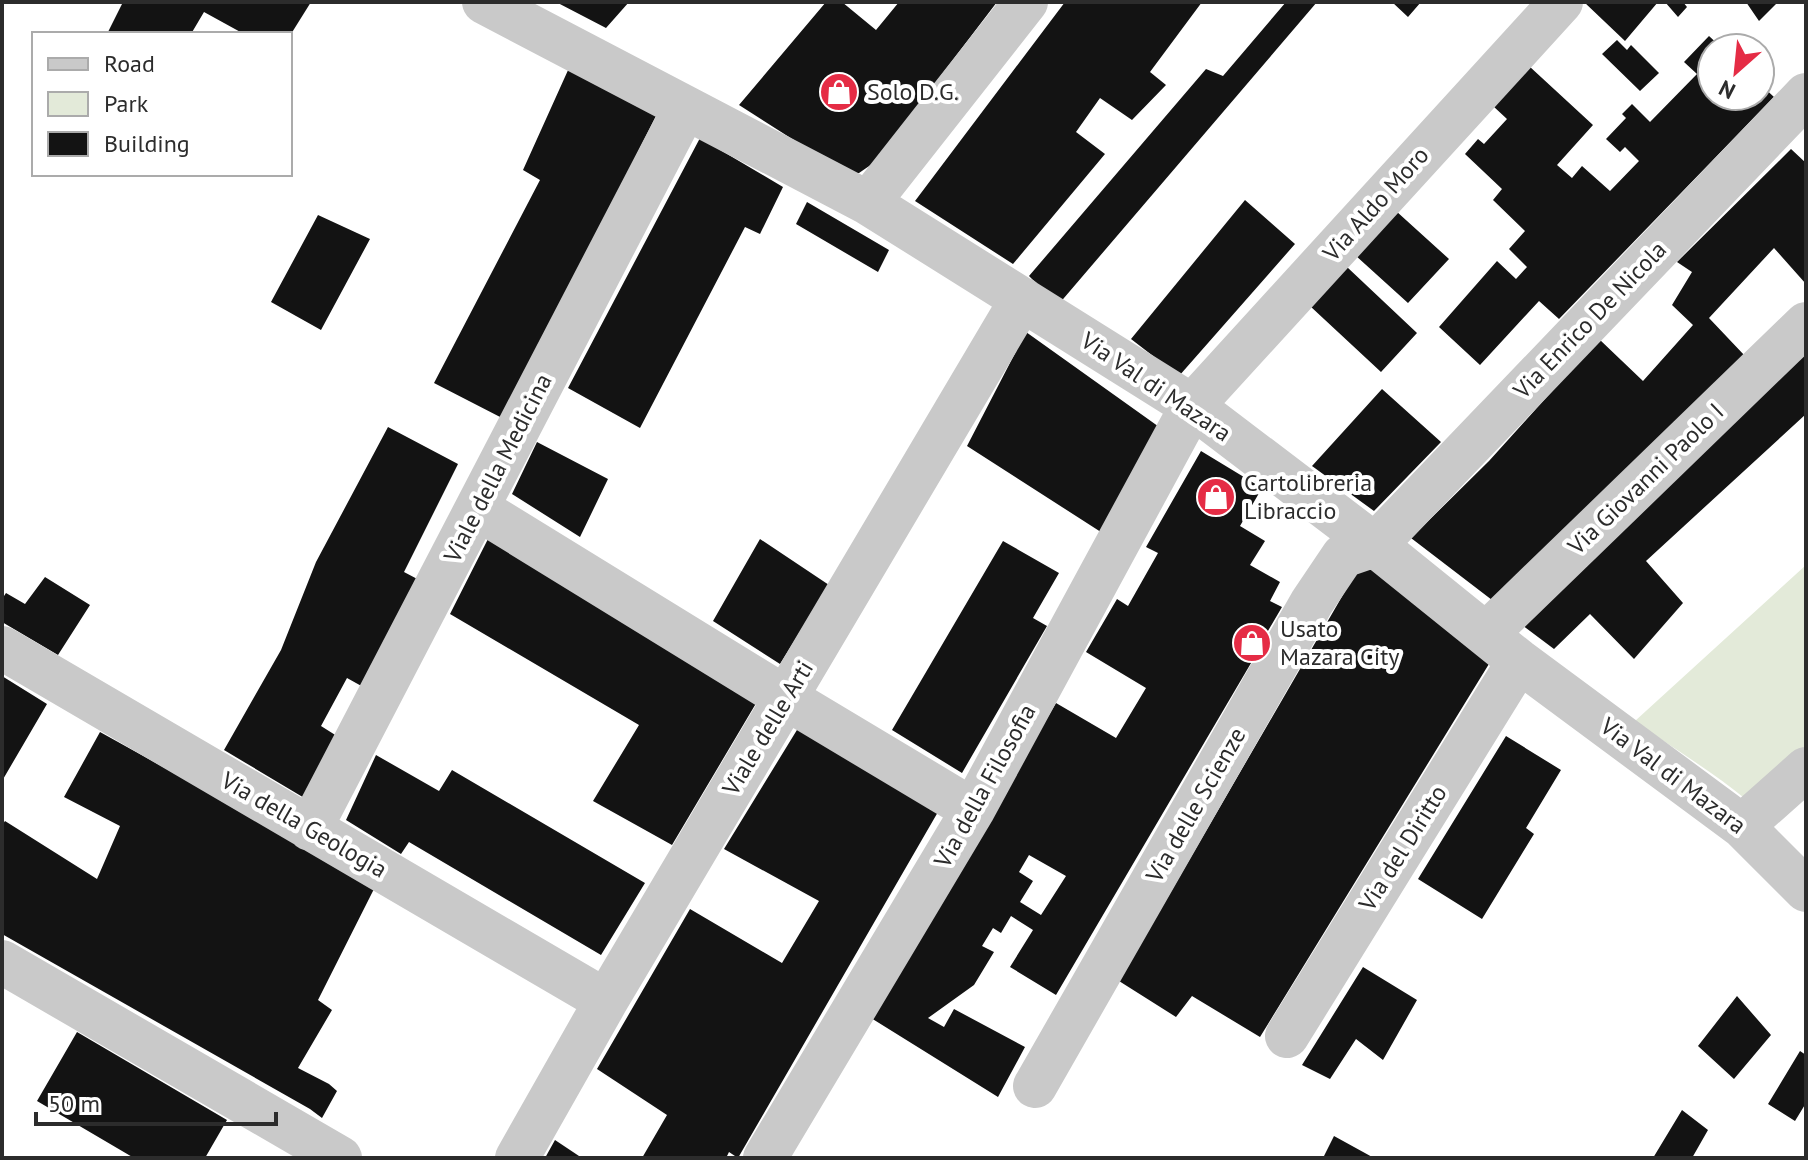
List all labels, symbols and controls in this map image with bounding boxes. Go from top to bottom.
legend [32,32,292,176]
north arrow [1696,32,1776,112]
text: Road [104,48,155,79]
shop icon: Solo D.G. [818,71,860,113]
text: N [1714,74,1740,106]
place label: Solo D.G. [867,76,959,107]
text: Park [104,88,149,119]
text: Building [104,128,190,159]
street label: Via Aldo Moro [1315,140,1435,268]
street label: Via Enrico De Nicola [1506,234,1673,406]
street label: Via Val di Mazara [1074,324,1237,448]
street label: Viale della Medicina [436,368,559,568]
street label: Via Giovanni Paolo I [1560,396,1730,562]
place label: Cartolibreria Libraccio [1244,467,1372,526]
shop icon: Cartolibreria Libraccio [1195,476,1237,518]
place label: Usato Mazara City [1280,613,1399,672]
shop icon: Usato Mazara City [1231,622,1273,664]
street label: Viale delle Arti [715,655,820,802]
street label: Via della Filosofia [926,698,1042,874]
street label: Via Val di Mazara [1593,710,1752,841]
street label: Via delle Scienze [1138,722,1252,889]
street label: Via della Geologia [215,764,393,885]
street label: Via del Diritto [1351,779,1453,917]
scale bar [36,1076,276,1126]
text: 50 m [48,1088,100,1119]

